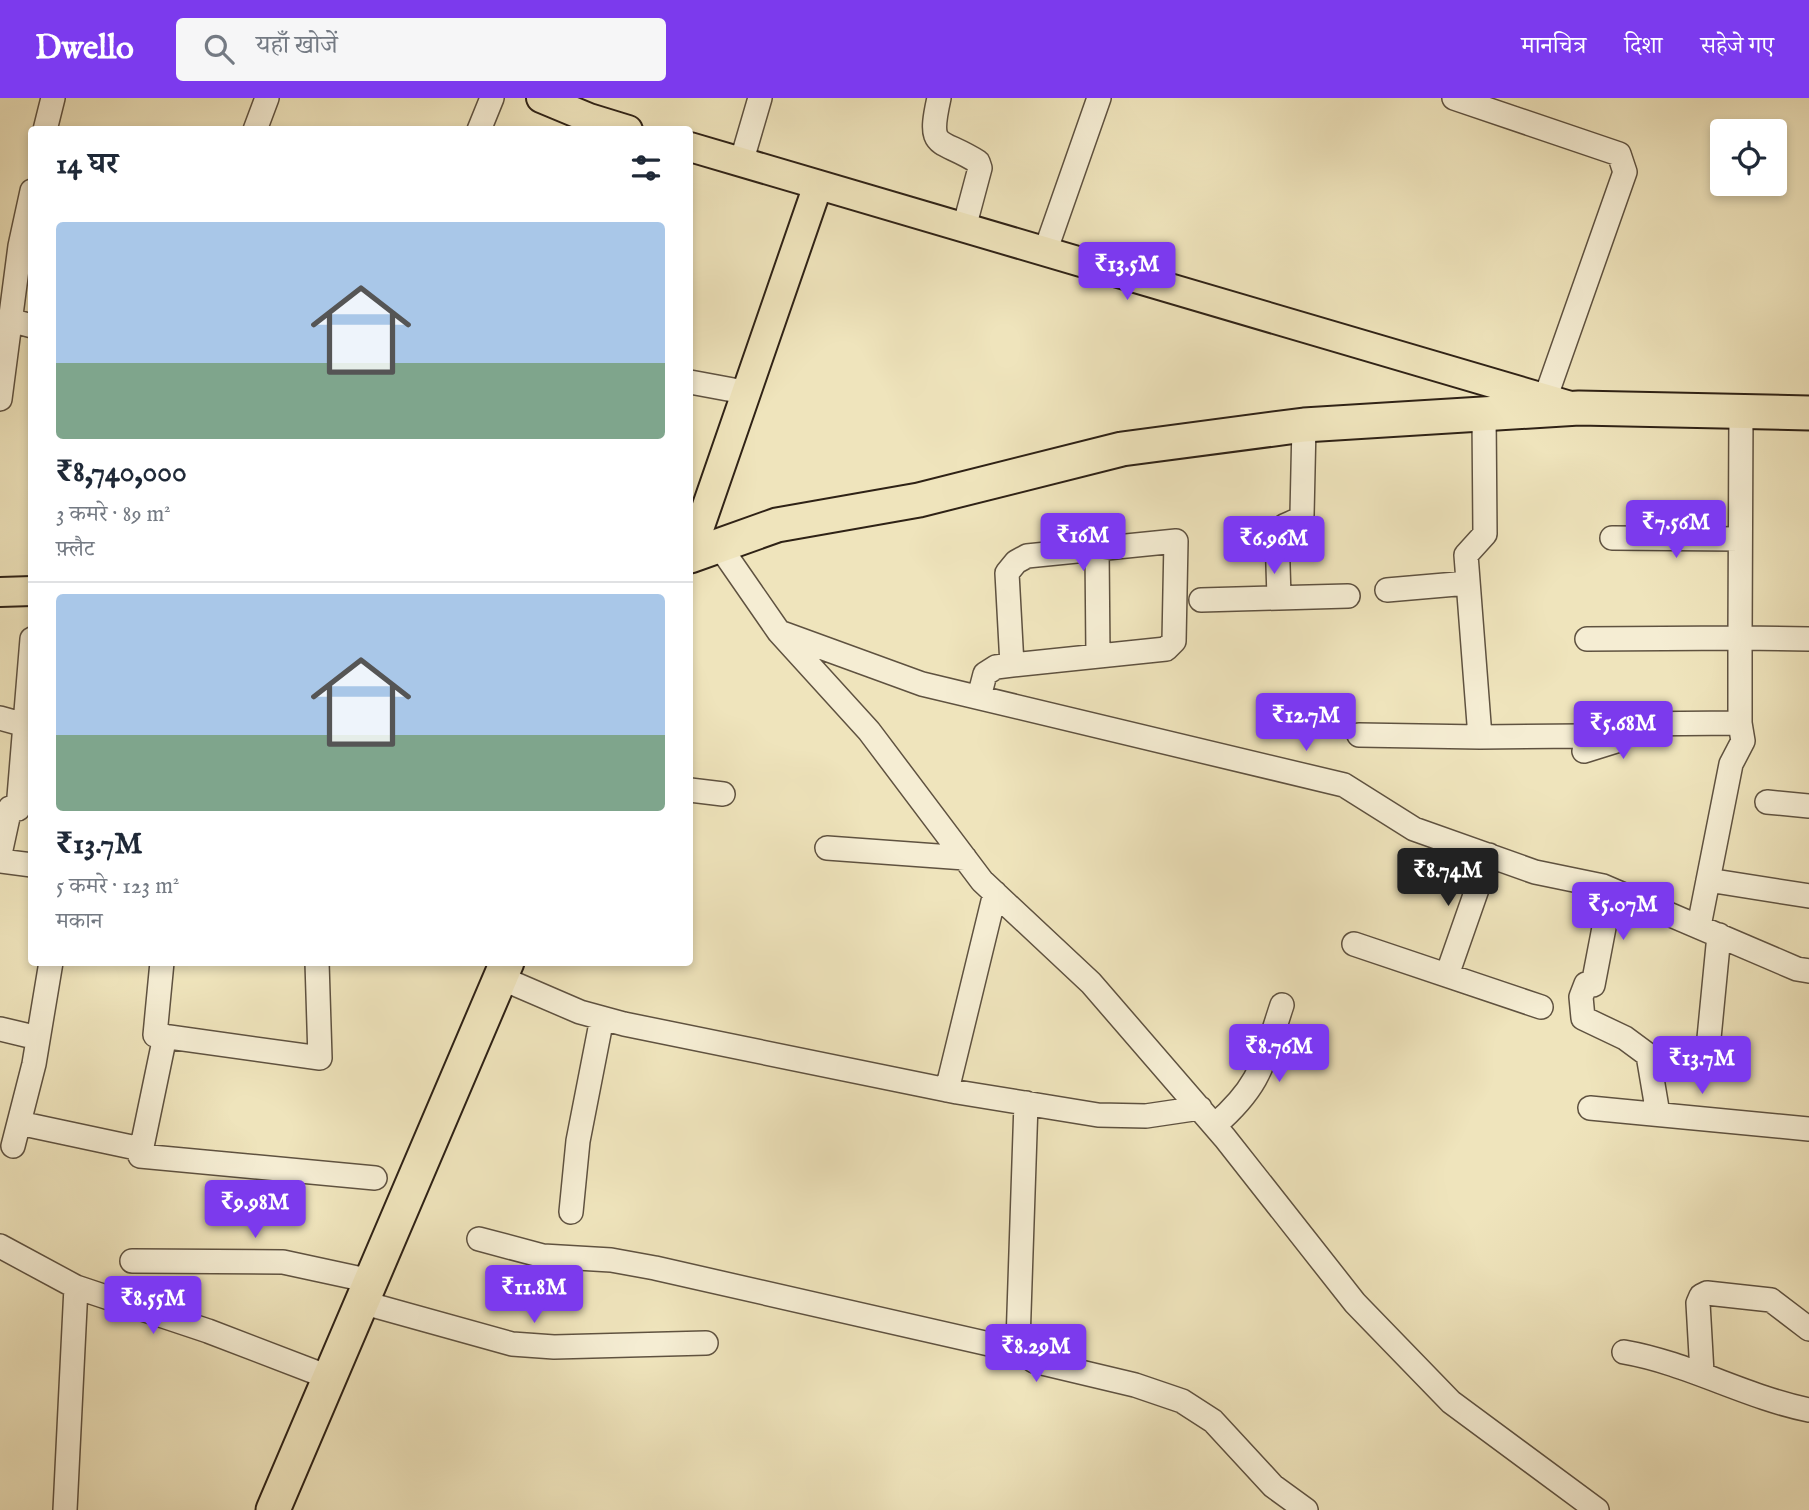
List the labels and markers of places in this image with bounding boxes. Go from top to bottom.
pin: ₹13.5M [1070,242,1184,302]
pin: ₹7.56M [1619,500,1733,560]
pin: ₹16M [1042,514,1124,573]
pin: ₹6.96M [1217,517,1331,576]
pin: ₹12.7M [1249,694,1363,753]
pin: ₹5.68M [1566,702,1680,761]
pin: ₹8.74M [1391,848,1505,908]
pin: ₹5.07M [1566,882,1680,942]
pin: ₹8.76M [1222,1024,1336,1084]
pin: ₹13.7M [1645,1037,1759,1096]
pin: ₹9.98M [198,1180,312,1240]
pin: ₹11.8M [477,1266,591,1325]
pin: ₹8.55M [96,1276,210,1336]
pin: ₹8.29M [979,1324,1093,1384]

